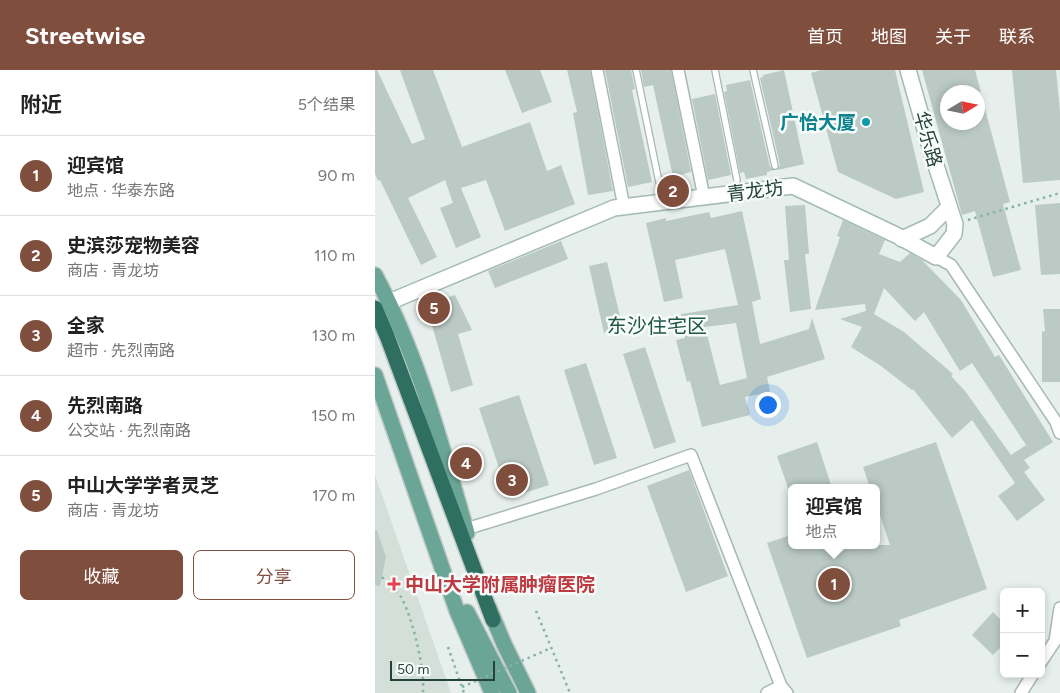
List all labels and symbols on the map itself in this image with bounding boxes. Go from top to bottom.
north arrow [940,85,985,130]
street label: 华乐路 [909,108,947,170]
place label: 广怡大厦 [780,111,856,134]
marker: 广怡大厦 [860,116,872,128]
pin: 2 [657,172,689,210]
street label: 青龙坊 [725,176,785,206]
pin: 5 [418,289,450,327]
district label: 东沙住宅区 [607,314,707,338]
your location [755,392,781,418]
pin: 4 [450,444,482,482]
pin: 3 [496,461,528,499]
pin: 1 [818,565,850,603]
place label: 中山大学附属肿瘤医院 [405,573,595,596]
marker: 中山大学附属肿瘤医院 [387,577,401,591]
scale bar [390,658,495,681]

